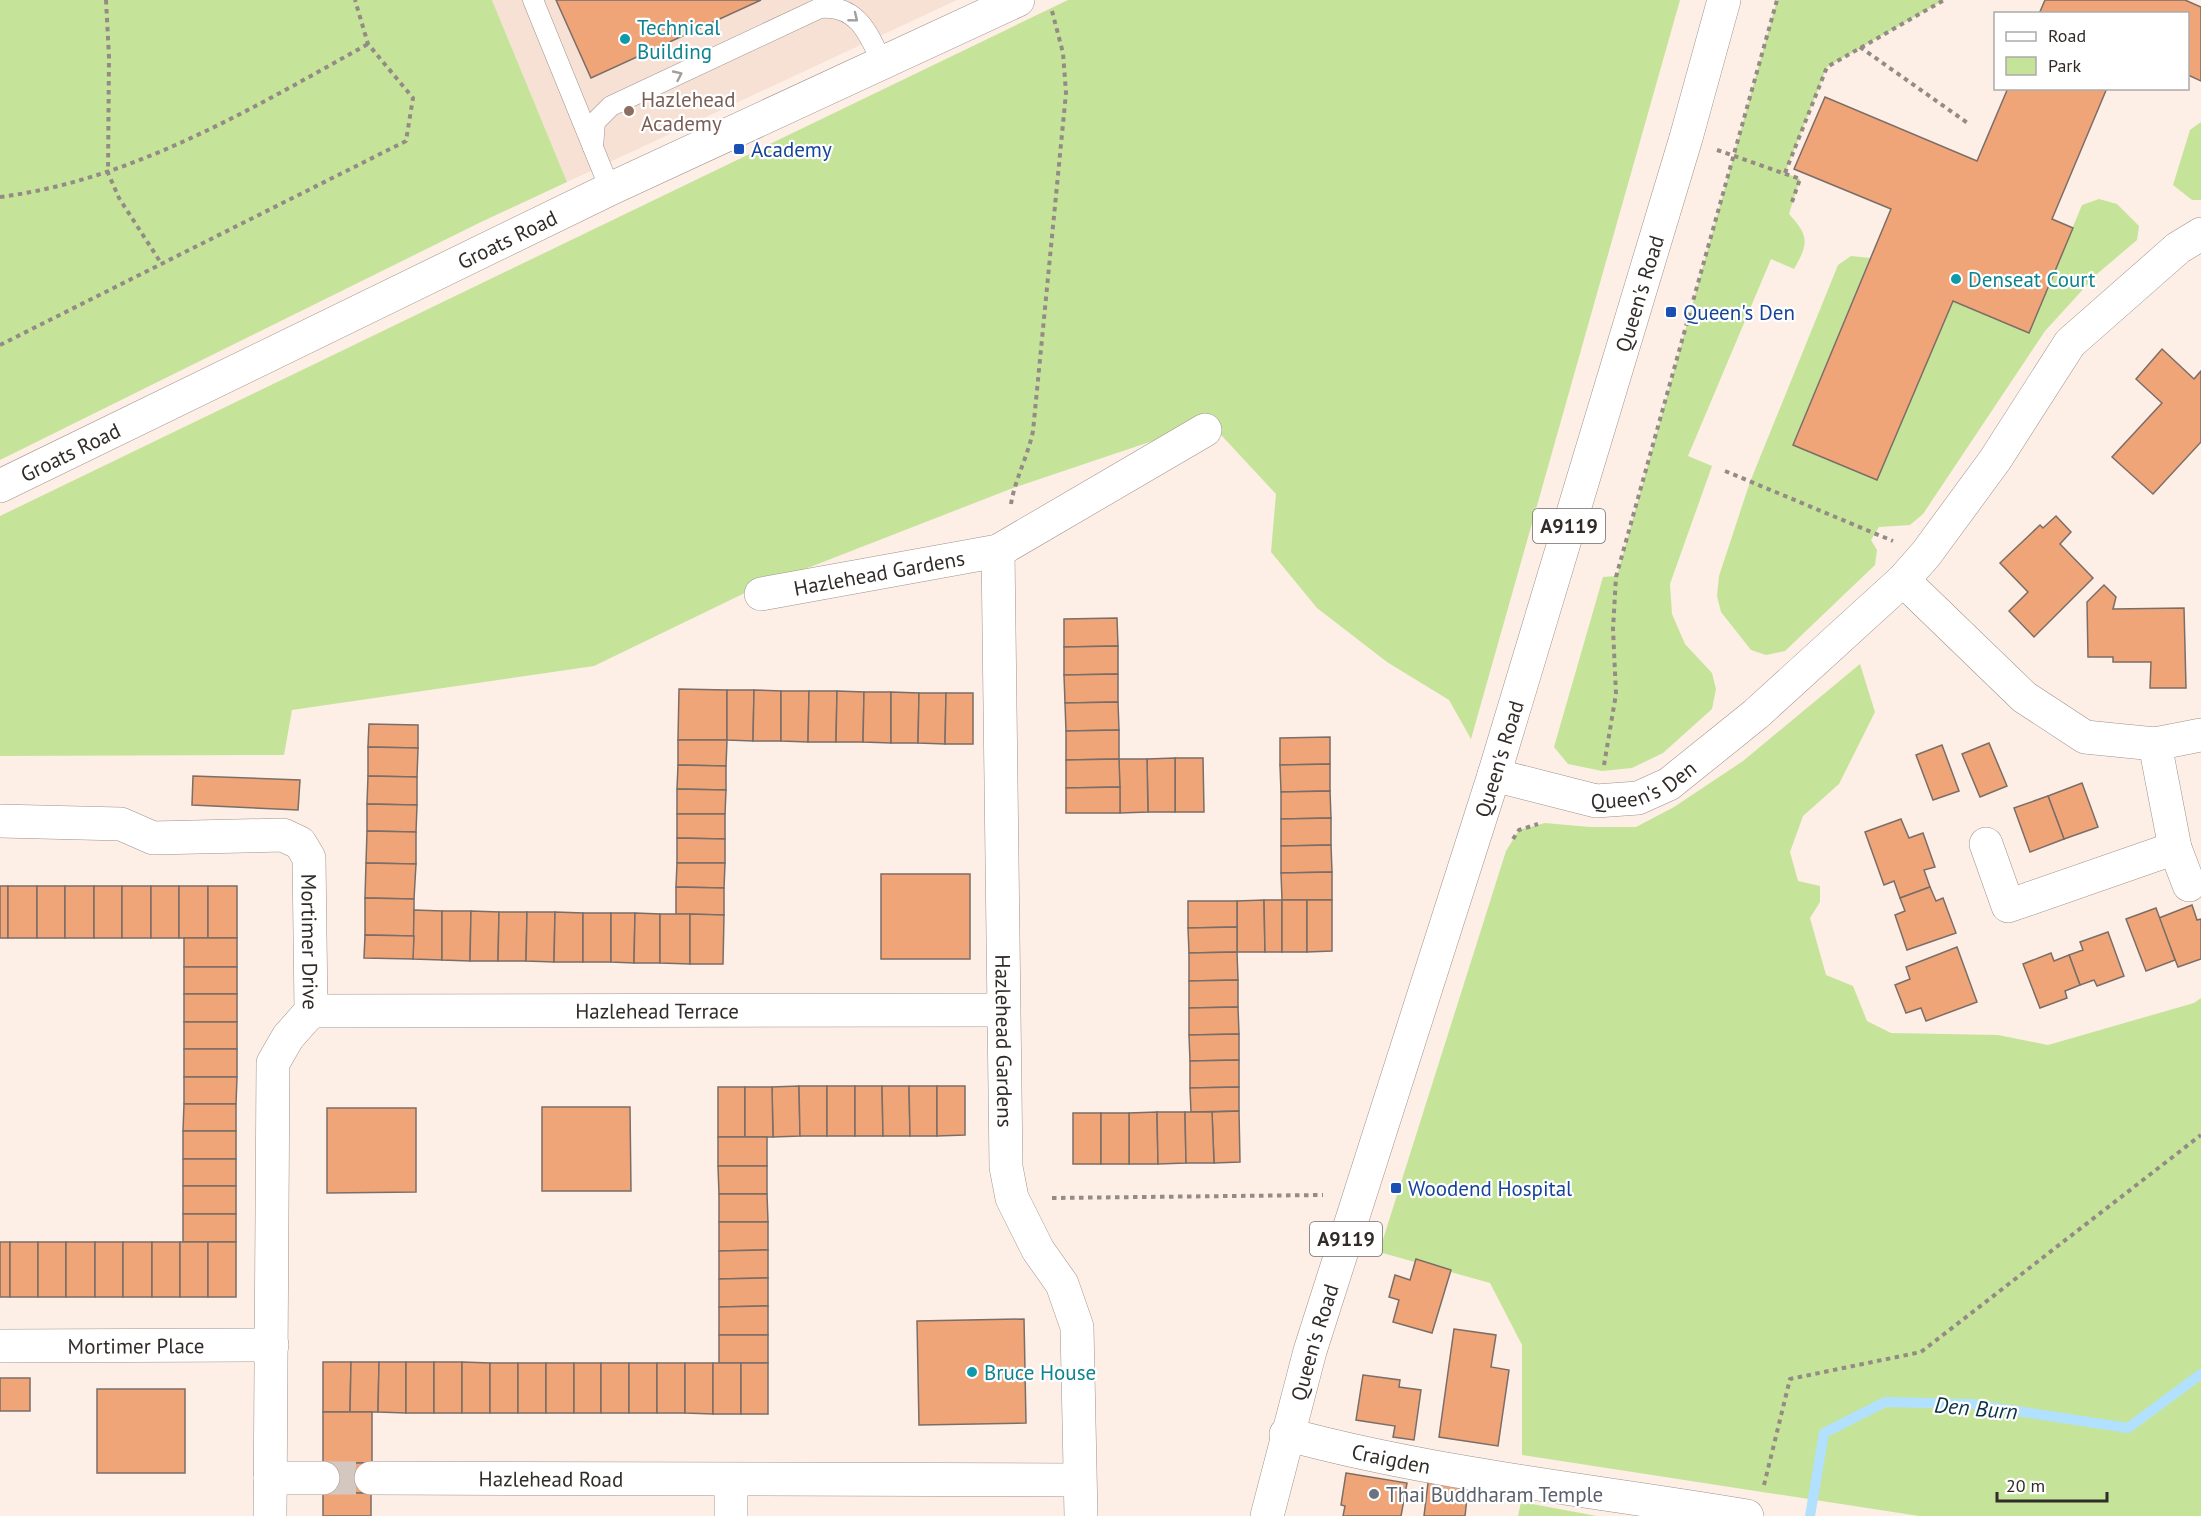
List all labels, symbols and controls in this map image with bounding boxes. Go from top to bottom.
one-way arrow [847,11,858,22]
legend [1994,12,2189,90]
place label: Technical Building [637,14,721,65]
text: Road [2048,24,2086,47]
marker: Technical Building [618,32,632,46]
text: Park [2048,54,2081,77]
one-way arrow [671,71,682,83]
place label: Hazlehead Academy [641,86,736,137]
marker: Hazlehead Academy [622,104,636,118]
place label: Academy [751,136,832,163]
marker: Academy [732,142,746,156]
street label: Groats Road [453,203,561,275]
street label: Queen's Road [1609,232,1669,355]
place label: Denseat Court [1968,266,2095,293]
marker: Denseat Court [1949,272,1963,286]
place label: Queen's Den [1683,299,1795,326]
marker: Queen's Den [1664,305,1678,319]
street label: Groats Road [16,416,124,488]
road number: A9119 [1533,509,1605,543]
street label: Hazlehead Gardens [792,544,967,601]
street label: Queen's Road [1468,697,1529,821]
street label: Queen's Den [1590,754,1701,815]
street label: Mortimer Drive [296,874,324,1010]
street label: Hazlehead Gardens [990,954,1019,1128]
street label: Hazlehead Terrace [575,997,739,1024]
place label: Woodend Hospital [1408,1175,1572,1202]
marker: Woodend Hospital [1389,1181,1403,1195]
road number: A9119 [1310,1222,1382,1256]
street label: Queen's Road [1284,1280,1344,1404]
street label: Mortimer Place [67,1332,205,1359]
place label: Bruce House [984,1359,1096,1386]
marker: Bruce House [965,1365,979,1379]
water label: Den Burn [1933,1390,2019,1426]
street label: Craigden [1349,1437,1433,1480]
street label: Hazlehead Road [479,1465,623,1492]
scale bar [1997,1465,2106,1503]
text: 20 m [2006,1474,2045,1497]
place label: Thai Buddharam Temple [1386,1481,1603,1508]
marker: Thai Buddharam Temple [1367,1487,1381,1501]

